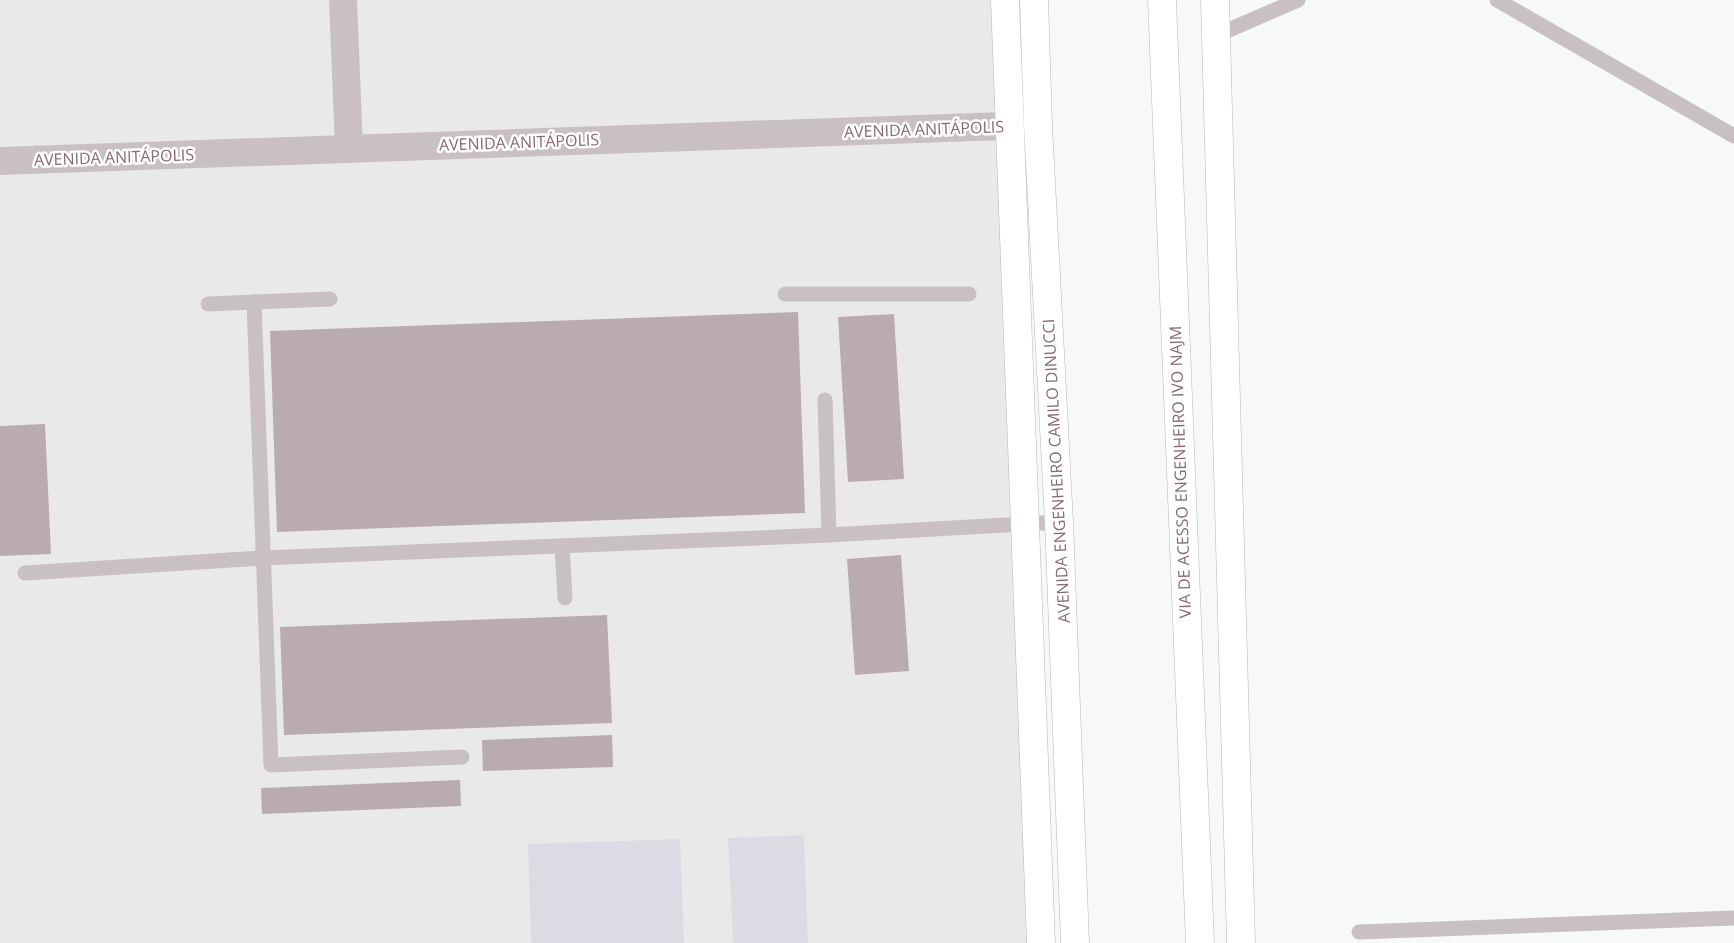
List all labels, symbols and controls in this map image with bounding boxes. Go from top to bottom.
street label: AVENIDA ANITÁPOLIS [844,115,1005,143]
street label: AVENIDA ANITÁPOLIS [439,128,600,156]
street label: AVENIDA ANITÁPOLIS [34,143,195,171]
street label: AVENIDA ENGENHEIRO CAMILO DINUCCI [1037,318,1075,624]
street label: VIA DE ACESSO ENGENHEIRO IVO NAJM [1164,325,1196,619]

